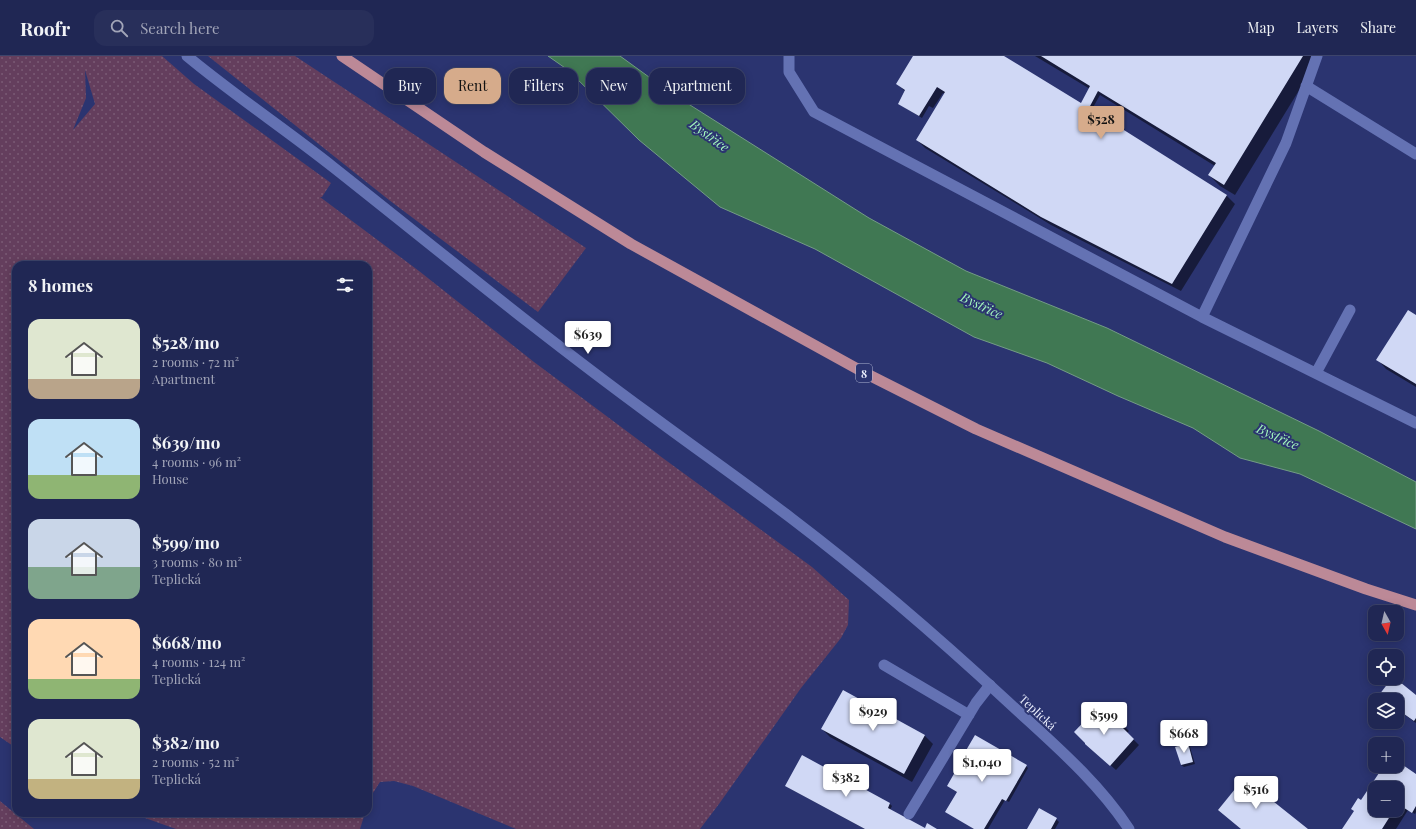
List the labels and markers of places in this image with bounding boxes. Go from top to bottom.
pin: $528 [1077,106,1125,140]
pin: $639 [564,321,612,355]
pin: $929 [849,698,897,732]
pin: $599 [1080,702,1128,736]
pin: $668 [1160,720,1208,754]
pin: $1,040 [949,749,1015,783]
pin: $382 [822,764,870,798]
pin: $516 [1232,776,1280,810]

